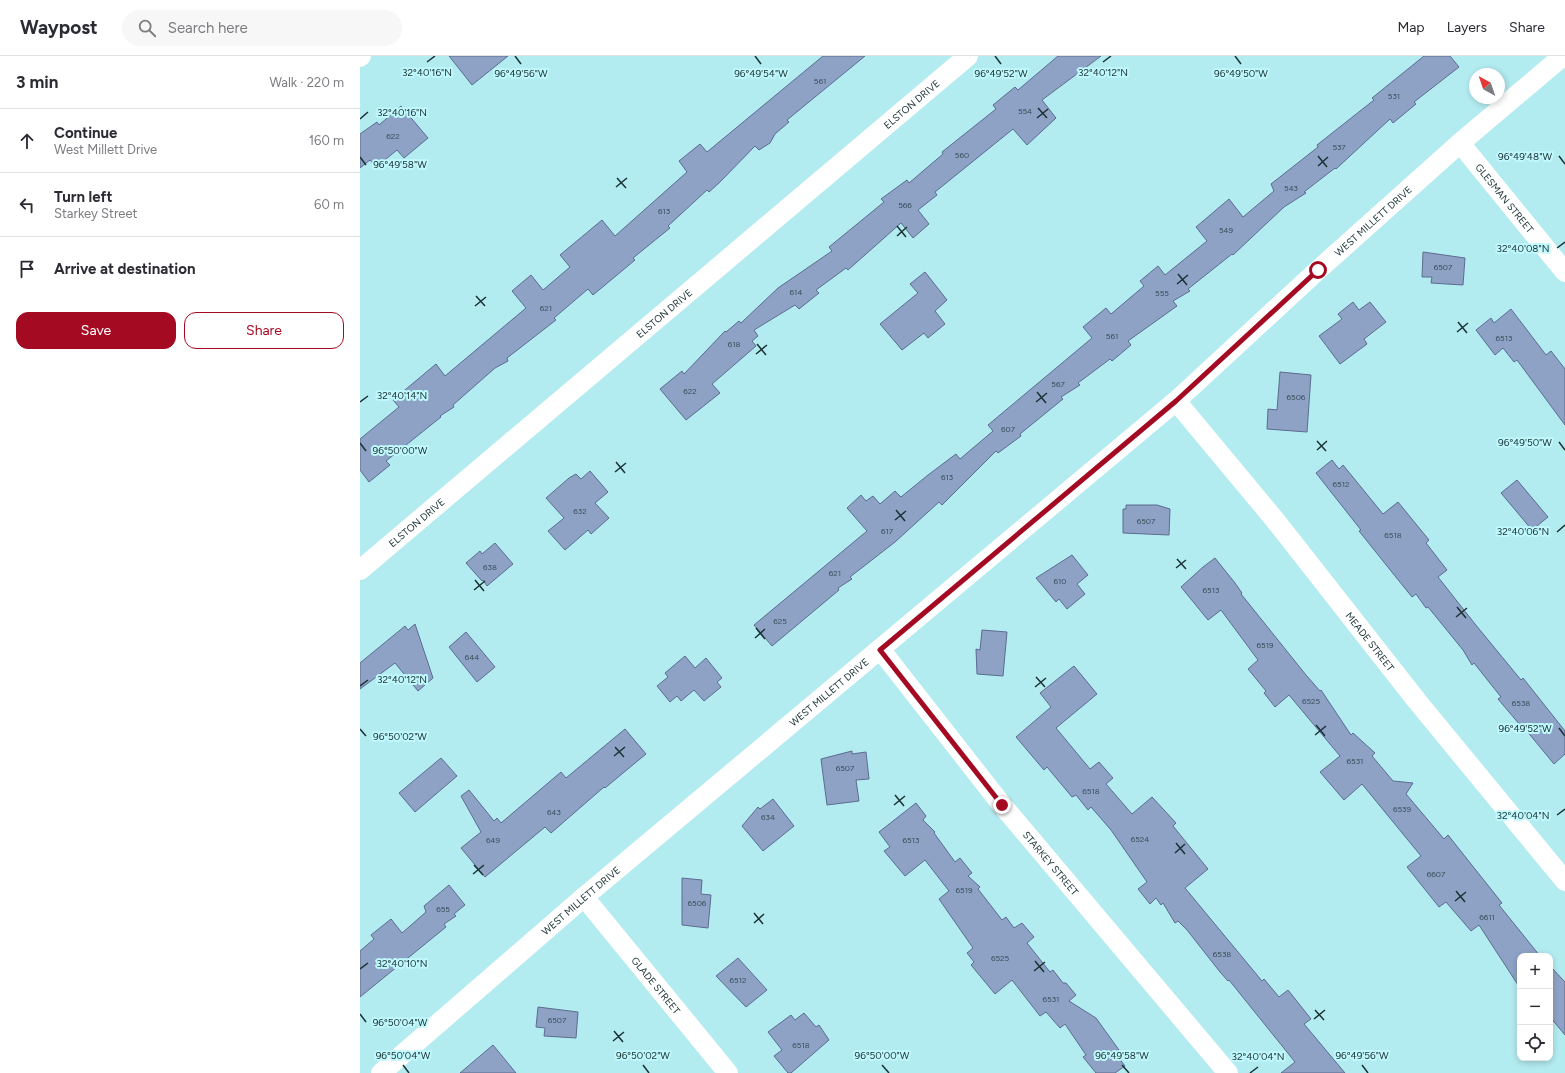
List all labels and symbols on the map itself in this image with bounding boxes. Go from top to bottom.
text: 32°40'16"N [402,66,452,79]
text: 32°40'12"N [1078,66,1128,79]
text: 96°49'56"W [494,67,548,80]
text: 96°49'54"W [734,67,788,80]
text: 96°49'52"W [974,67,1028,80]
text: 96°49'50"W [1214,67,1268,80]
north arrow [1469,68,1505,104]
house number: 561 [814,76,826,86]
street label: ELSTON DRIVE [881,76,942,131]
house number: 531 [1388,91,1400,101]
text: 32°40'16"N [377,106,427,119]
house number: 554 [1018,106,1032,116]
house number: 622 [386,131,400,141]
house number: 537 [1332,142,1346,152]
house number: 560 [955,150,969,160]
text: 96°49'48"W [1498,150,1552,163]
text: 96°49'58"W [373,158,427,171]
street label: GLESMAN STREET [1473,161,1537,236]
house number: 543 [1284,183,1298,193]
street label: WEST MILLETT DRIVE [1332,183,1414,259]
house number: 566 [898,200,912,210]
house number: 613 [658,206,670,216]
house number: 549 [1219,225,1234,235]
text: 32°40'08"N [1497,242,1549,255]
route start [1309,261,1327,279]
house number: 6507 [1434,262,1453,272]
street label: ELSTON DRIVE [633,286,695,340]
house number: 614 [790,287,802,297]
house number: 555 [1155,288,1169,298]
house number: 621 [540,303,552,313]
house number: 561 [1106,331,1118,341]
house number: 6513 [1496,333,1512,343]
house number: 618 [728,339,740,349]
house number: 567 [1051,379,1065,389]
house number: 622 [683,386,697,396]
text: 32°40'14"N [377,389,427,402]
house number: 6506 [1287,392,1306,402]
house number: 607 [1001,424,1016,434]
text: 96°49'50"W [1498,436,1552,449]
text: 96°50'00"W [373,444,428,457]
house number: 613 [941,472,953,482]
house number: 6512 [1333,479,1349,489]
street label: ELSTON DRIVE [386,495,447,550]
house number: 632 [573,506,587,516]
house number: 6507 [1137,516,1156,526]
text: 32°40'06"N [1497,525,1549,538]
house number: 617 [881,526,894,536]
house number: 6518 [1384,530,1402,540]
house number: 638 [483,562,497,572]
house number: 621 [829,568,841,578]
house number: 610 [1054,576,1066,586]
house number: 6513 [1203,585,1219,595]
street label: MEADE STREET [1343,609,1398,674]
house number: 625 [773,616,787,626]
house number: 6519 [1257,640,1274,650]
house number: 644 [465,652,479,662]
street label: WEST MILLETT DRIVE [786,655,871,729]
text: 32°40'12"N [377,673,427,686]
house number: 6525 [1302,696,1320,706]
house number: 6538 [1512,698,1530,708]
text: 96°49'52"W [1498,722,1552,735]
text: 96°50'02"W [373,730,427,743]
house number: 6531 [1347,756,1363,766]
house number: 6507 [836,763,855,773]
house number: 6518 [1082,786,1100,796]
route end [993,796,1011,814]
house number: 6539 [1393,804,1411,814]
house number: 643 [547,807,561,817]
text: 32°40'04"N [1497,809,1549,822]
house number: 634 [761,812,775,822]
street label: STARKEY STREET [1020,828,1082,898]
house number: 6524 [1131,834,1149,844]
house number: 649 [486,835,500,845]
house number: 6513 [903,835,919,845]
street label: WEST MILLETT DRIVE [539,863,623,938]
house number: 6607 [1427,869,1446,879]
house number: 6519 [956,885,973,895]
house number: 6506 [688,898,707,908]
house number: 655 [436,904,450,914]
house number: 6611 [1479,912,1495,922]
house number: 6538 [1213,949,1231,959]
house number: 6525 [991,953,1009,963]
street label: GLADE STREET [629,954,684,1017]
text: 32°40'10"N [377,957,427,970]
house number: 6512 [730,975,746,985]
house number: 6531 [1043,994,1059,1004]
house number: 6507 [548,1015,567,1025]
text: 96°50'04"W [373,1016,428,1029]
house number: 6518 [792,1040,810,1050]
text: 96°50'04"W [376,1049,431,1062]
text: 96°50'02"W [616,1049,670,1062]
text: 96°50'00"W [855,1049,910,1062]
text: 96°49'58"W [1095,1049,1149,1062]
text: 96°49'56"W [1335,1049,1389,1062]
text: 32°40'04"N [1232,1050,1284,1063]

